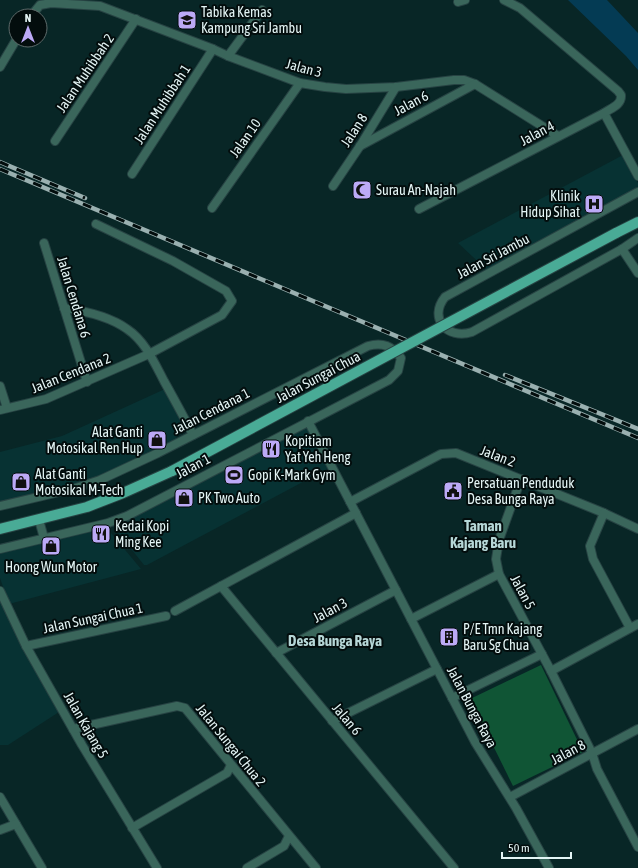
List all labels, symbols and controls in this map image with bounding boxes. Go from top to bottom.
place label: Tabika Kemas Kampung Sri Jambu [201,4,302,36]
north arrow [8,8,48,48]
school or university icon: Tabika Kemas Kampung Sri Jambu [176,9,198,31]
text: N [25,12,31,24]
street label: Jalan Muhibbah 2 [53,31,117,115]
street label: Jalan 3 [284,56,324,80]
street label: Jalan Muhibbah 1 [130,61,194,147]
street label: Jalan 6 [391,87,431,119]
street label: Jalan 8 [337,110,371,150]
street label: Jalan 10 [226,115,264,160]
street label: Jalan 4 [517,117,557,149]
mosque icon: Surau An-Najah [351,179,373,201]
place label: Surau An-Najah [376,182,456,198]
place label: Klinik Hidup Sihat [520,188,580,220]
hospital icon: Klinik Hidup Sihat [583,193,605,215]
street label: Jalan Sri Jambu [454,230,532,282]
street label: Jalan Cendana 6 [54,254,94,340]
street label: Jalan Sungai Chua [273,348,363,406]
street label: Jalan Cendana 2 [29,350,113,396]
street label: Jalan Cendana 1 [170,385,252,437]
place label: Alat Ganti Motosikal Ren Hup [47,424,143,456]
shop icon: Alat Ganti Motosikal Ren Hup [146,429,168,451]
place label: Kopitiam Yat Yeh Heng [285,433,351,465]
restaurant icon: Kopitiam Yat Yeh Heng [260,438,282,460]
street label: Jalan 2 [478,442,518,470]
street label: Jalan 1 [173,450,213,482]
sports icon: Gopi K-Mark Gym [223,464,245,486]
place label: Alat Ganti Motosikal M-Tech [35,466,124,498]
place label: Gopi K-Mark Gym [248,467,336,483]
shop icon: Alat Ganti Motosikal M-Tech [10,471,32,493]
place label: Persatuan Penduduk Desa Bunga Raya [467,475,575,507]
public building icon: Persatuan Penduduk Desa Bunga Raya [442,480,464,502]
shop icon: PK Two Auto [173,487,195,509]
place label: PK Two Auto [198,490,260,506]
district label: Taman Kajang Baru [450,517,516,551]
place label: Kedai Kopi Ming Kee [115,518,169,550]
restaurant icon: Kedai Kopi Ming Kee [90,523,112,545]
shop icon: Hoong Wun Motor [40,535,62,557]
place label: Hoong Wun Motor [5,559,98,575]
street label: Jalan 5 [507,572,539,612]
street label: Jalan 3 [310,594,350,626]
street label: Jalan Sungai Chua 1 [42,600,144,636]
place label: P/E Tmn Kajang Baru Sg Chua [463,621,542,653]
building icon: P/E Tmn Kajang Baru Sg Chua [438,626,460,648]
district label: Desa Bunga Raya [288,632,382,649]
street label: Jalan Bunga Raya [444,664,500,750]
street label: Jalan Kajang 5 [61,689,111,761]
street label: Jalan Sungai Chua 2 [193,700,269,790]
street label: Jalan 6 [329,700,365,738]
street label: Jalan 8 [548,736,588,768]
scale bar [502,834,571,860]
text: 50 m [508,841,530,855]

